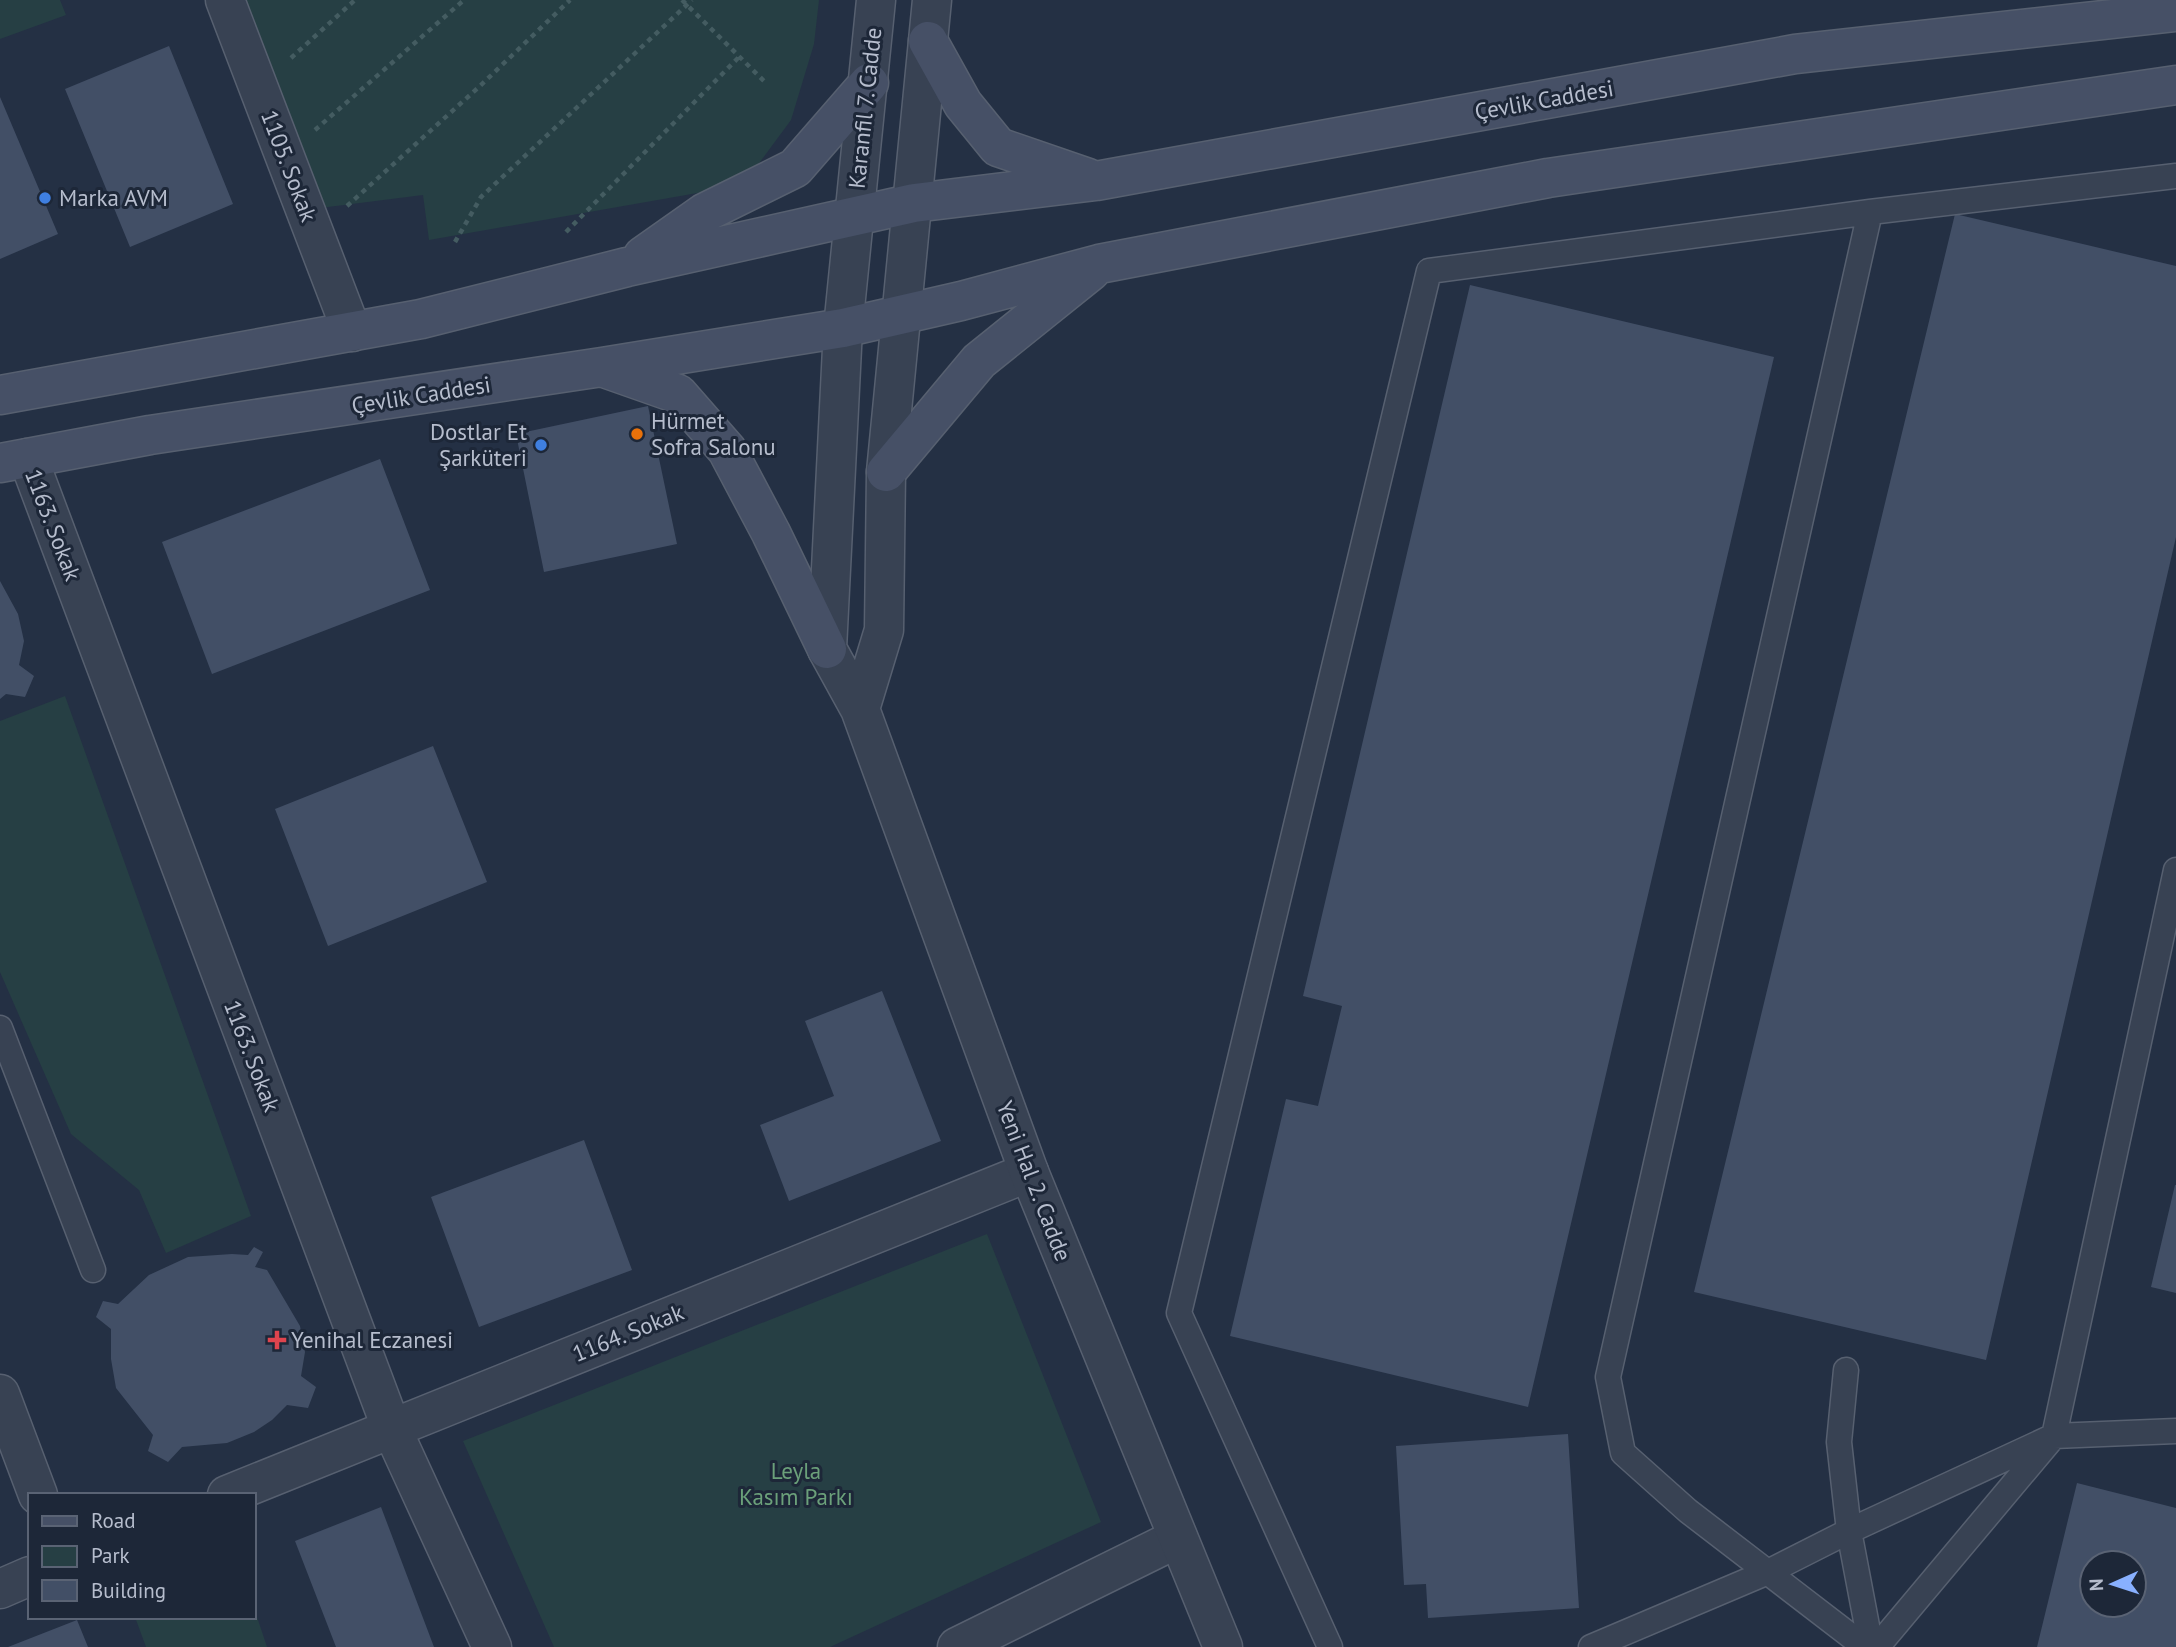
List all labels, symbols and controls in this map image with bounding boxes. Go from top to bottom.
street label: Karanfil 7. Cadde [842,26,887,190]
street label: Çevlik Caddesi [1472,73,1616,126]
street label: 1105. Sokak [255,106,324,226]
place label: Marka AVM [59,183,168,212]
marker: Marka AVM [37,190,53,206]
street label: Çevlik Caddesi [349,369,493,420]
place label: Hürmet Sofra Salonu [651,406,776,461]
place label: Dostlar Et Şarküteri [430,417,527,472]
marker: Hürmet Sofra Salonu [629,426,645,442]
marker: Dostlar Et Şarküteri [533,437,549,453]
street label: 1163. Sokak [19,465,88,585]
street label: 1163. Sokak [218,996,287,1116]
street label: Yeni Hal 2. Cadde [991,1096,1078,1265]
street label: 1164. Sokak [568,1297,688,1368]
place label: Yenihal Eczanesi [291,1325,453,1354]
marker: Yenihal Eczanesi [269,1332,285,1348]
park label: Leyla Kasım Parkı [739,1456,853,1511]
legend [28,1493,256,1619]
text: Road [91,1507,135,1534]
text: Park [91,1542,130,1569]
north arrow [2078,1549,2148,1619]
text: Building [91,1577,166,1604]
text: N [2084,1578,2108,1592]

